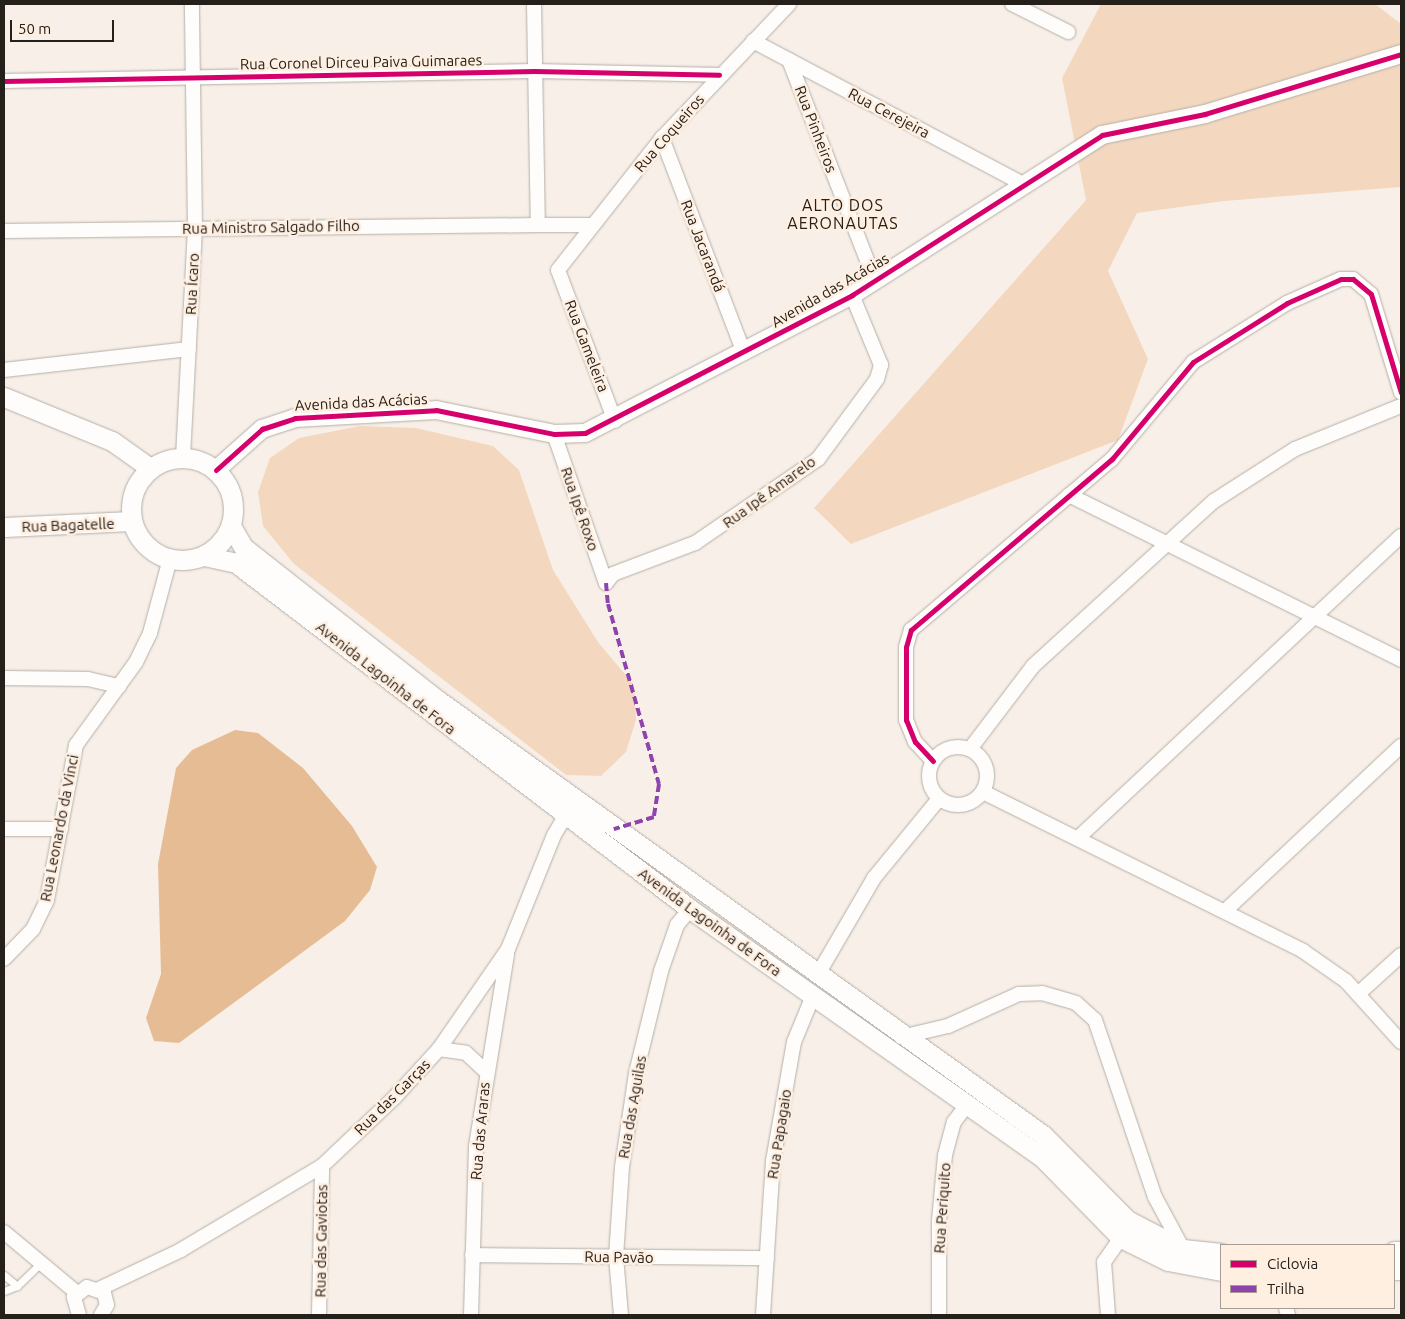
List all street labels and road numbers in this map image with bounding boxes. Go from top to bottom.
street label: Rua Coronel Dirceu Paiva Guimaraes [240,51,482,73]
street label: Rua Pinheiros [791,83,841,175]
street label: Rua Cerejeira [845,84,933,142]
street label: Rua Coqueiros [630,90,708,176]
street label: Rua Jacarandá [677,197,729,295]
street label: Rua Ministro Salgado Filho [182,216,360,238]
street label: Avenida das Acácias [768,249,892,331]
street label: Rua Ícaro [181,253,203,315]
street label: Rua Gameleira [561,297,613,395]
street label: Avenida das Acácias [294,390,428,414]
street label: Rua Ipê Amarelo [719,452,819,532]
street label: Rua Ipê Roxo [557,465,603,553]
street label: Rua Bagatelle [21,514,115,536]
street label: Avenida Lagoinha de Fora [313,618,459,738]
street label: Rua Leonardo da Vinci [36,753,82,903]
street label: Avenida Lagoinha de Fora [635,864,785,980]
street label: Rua das Aguilas [614,1054,650,1160]
street label: Rua das Garças [350,1055,434,1139]
street label: Rua das Araras [467,1081,493,1181]
street label: Rua Papagaio [763,1088,795,1180]
street label: Rua Periquito [930,1162,954,1254]
street label: Rua das Gaviotas [311,1184,331,1298]
street label: Rua Pavão [584,1247,654,1267]

